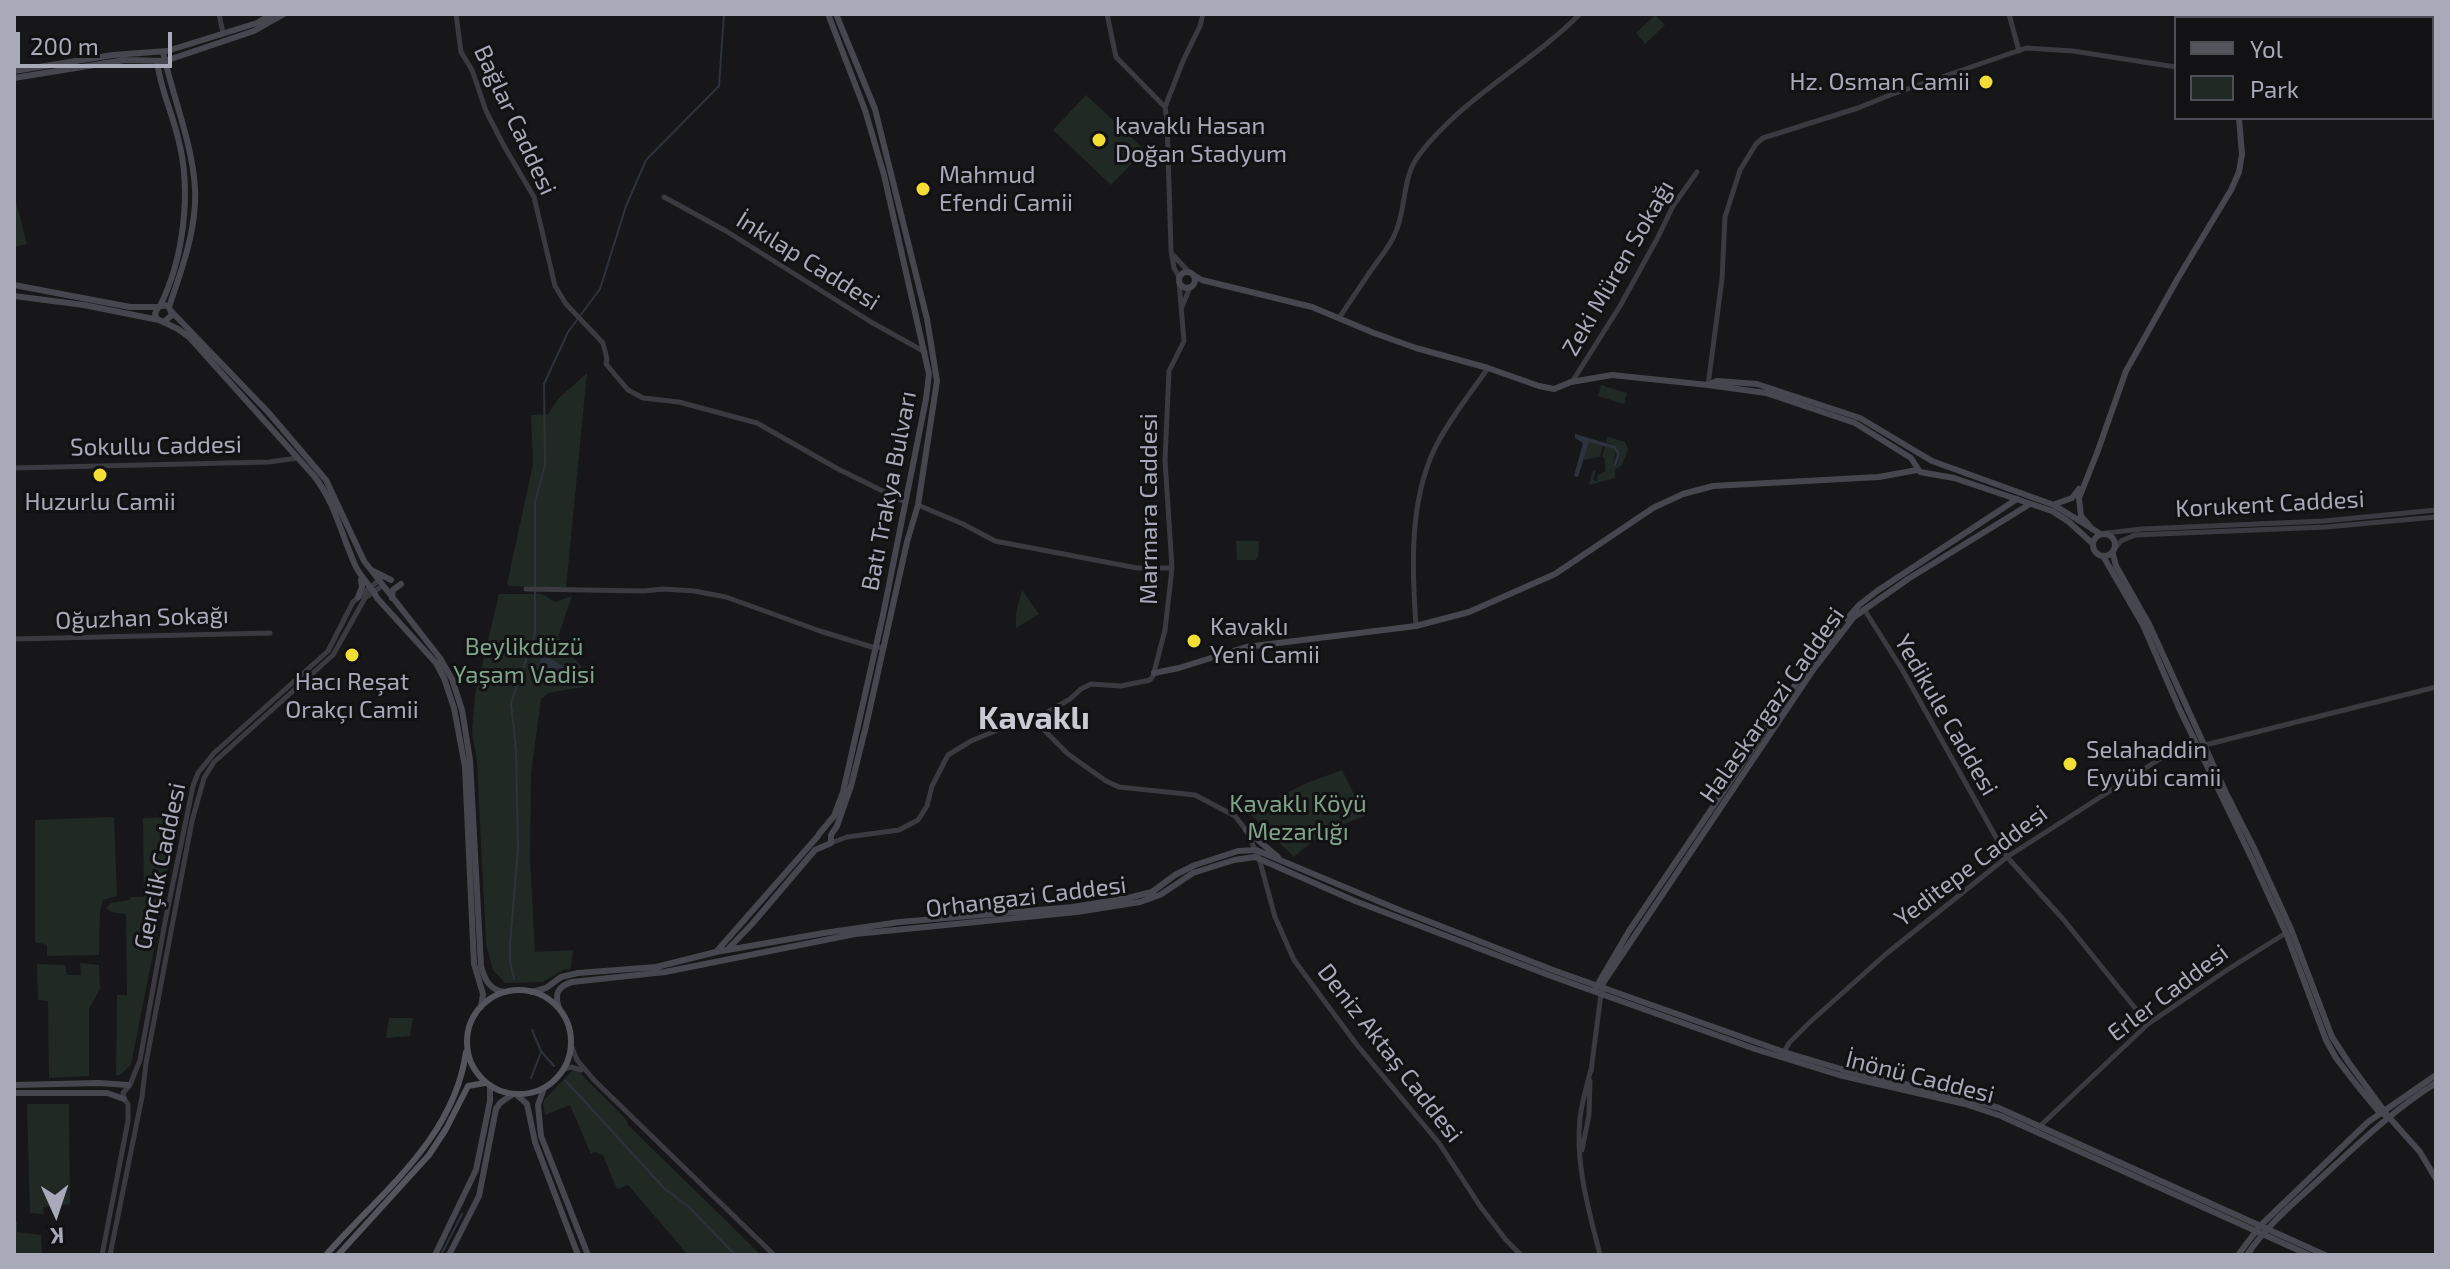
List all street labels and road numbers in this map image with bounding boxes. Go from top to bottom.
street label: Bağlar Caddesi [468,40,562,200]
street label: Zeki Müren Sokağı [1556,175,1680,361]
street label: İnkılap Caddesi [731,205,885,317]
street label: Batı Trakya Bulvarı [856,389,922,593]
street label: Marmara Caddesi [1135,413,1163,605]
street label: Sokullu Caddesi [70,430,242,462]
street label: Korukent Caddesi [2175,485,2365,523]
street label: Oğuzhan Sokağı [55,601,229,635]
street label: Halaskargazi Caddesi [1694,602,1850,808]
street label: Yedikule Caddesi [1888,629,2004,801]
street label: Gençlik Caddesi [128,780,192,952]
street label: Yeditepe Caddesi [1889,799,2053,933]
street label: Orhangazi Caddesi [924,870,1128,924]
street label: Erler Caddesi [2102,938,2234,1048]
street label: Deniz Aktaş Caddesi [1311,958,1469,1148]
street label: İnönü Caddesi [1843,1045,1997,1109]

